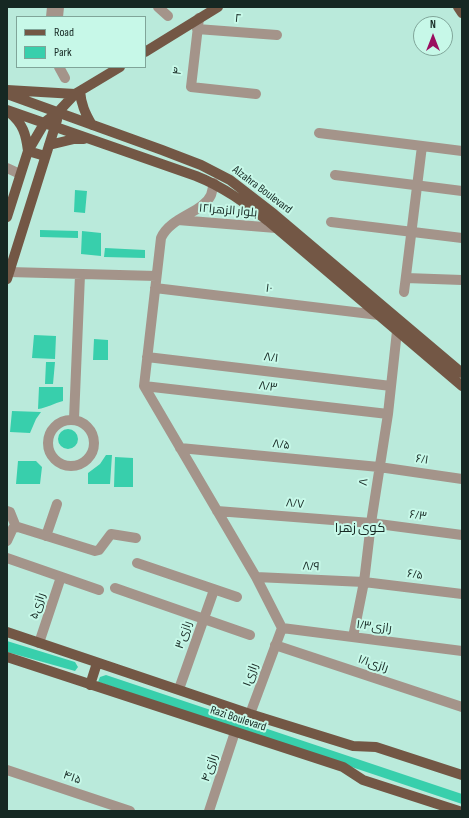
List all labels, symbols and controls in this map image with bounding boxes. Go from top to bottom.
street label: ۲ [234,12,242,26]
legend [16,16,146,68]
north arrow [413,16,453,56]
text: N [430,18,436,31]
text: Road [54,25,74,40]
text: Park [54,45,72,60]
street label: ۴ [170,66,186,76]
street label: Alzahra Boulevard [229,163,295,217]
street label: بلوار الزهرا۱۲ [198,201,258,221]
street label: ۱۰ [265,281,273,297]
street label: ۸/۱ [263,350,279,366]
street label: ۸/۳ [258,379,278,395]
street label: ۸/۵ [272,437,290,453]
street label: ۶/۱ [415,452,429,468]
street label: ۸ [356,477,372,487]
street label: ۸/۷ [285,496,305,512]
street label: ۶/۳ [408,508,428,524]
district label: کوی زهرا [335,521,385,537]
street label: ۸/۹ [302,559,320,575]
street label: ۶/۵ [406,567,424,583]
street label: رازی۵ [27,591,49,621]
street label: رازی۱/۳ [355,618,393,636]
street label: رازی۳ [173,619,195,651]
street label: رازی۱/۱ [356,652,390,676]
street label: رازی۱ [240,661,262,689]
street label: Razi Boulevard [208,703,268,735]
street label: رازی۴ [199,752,221,784]
street label: ۴۱۵ [61,768,83,788]

